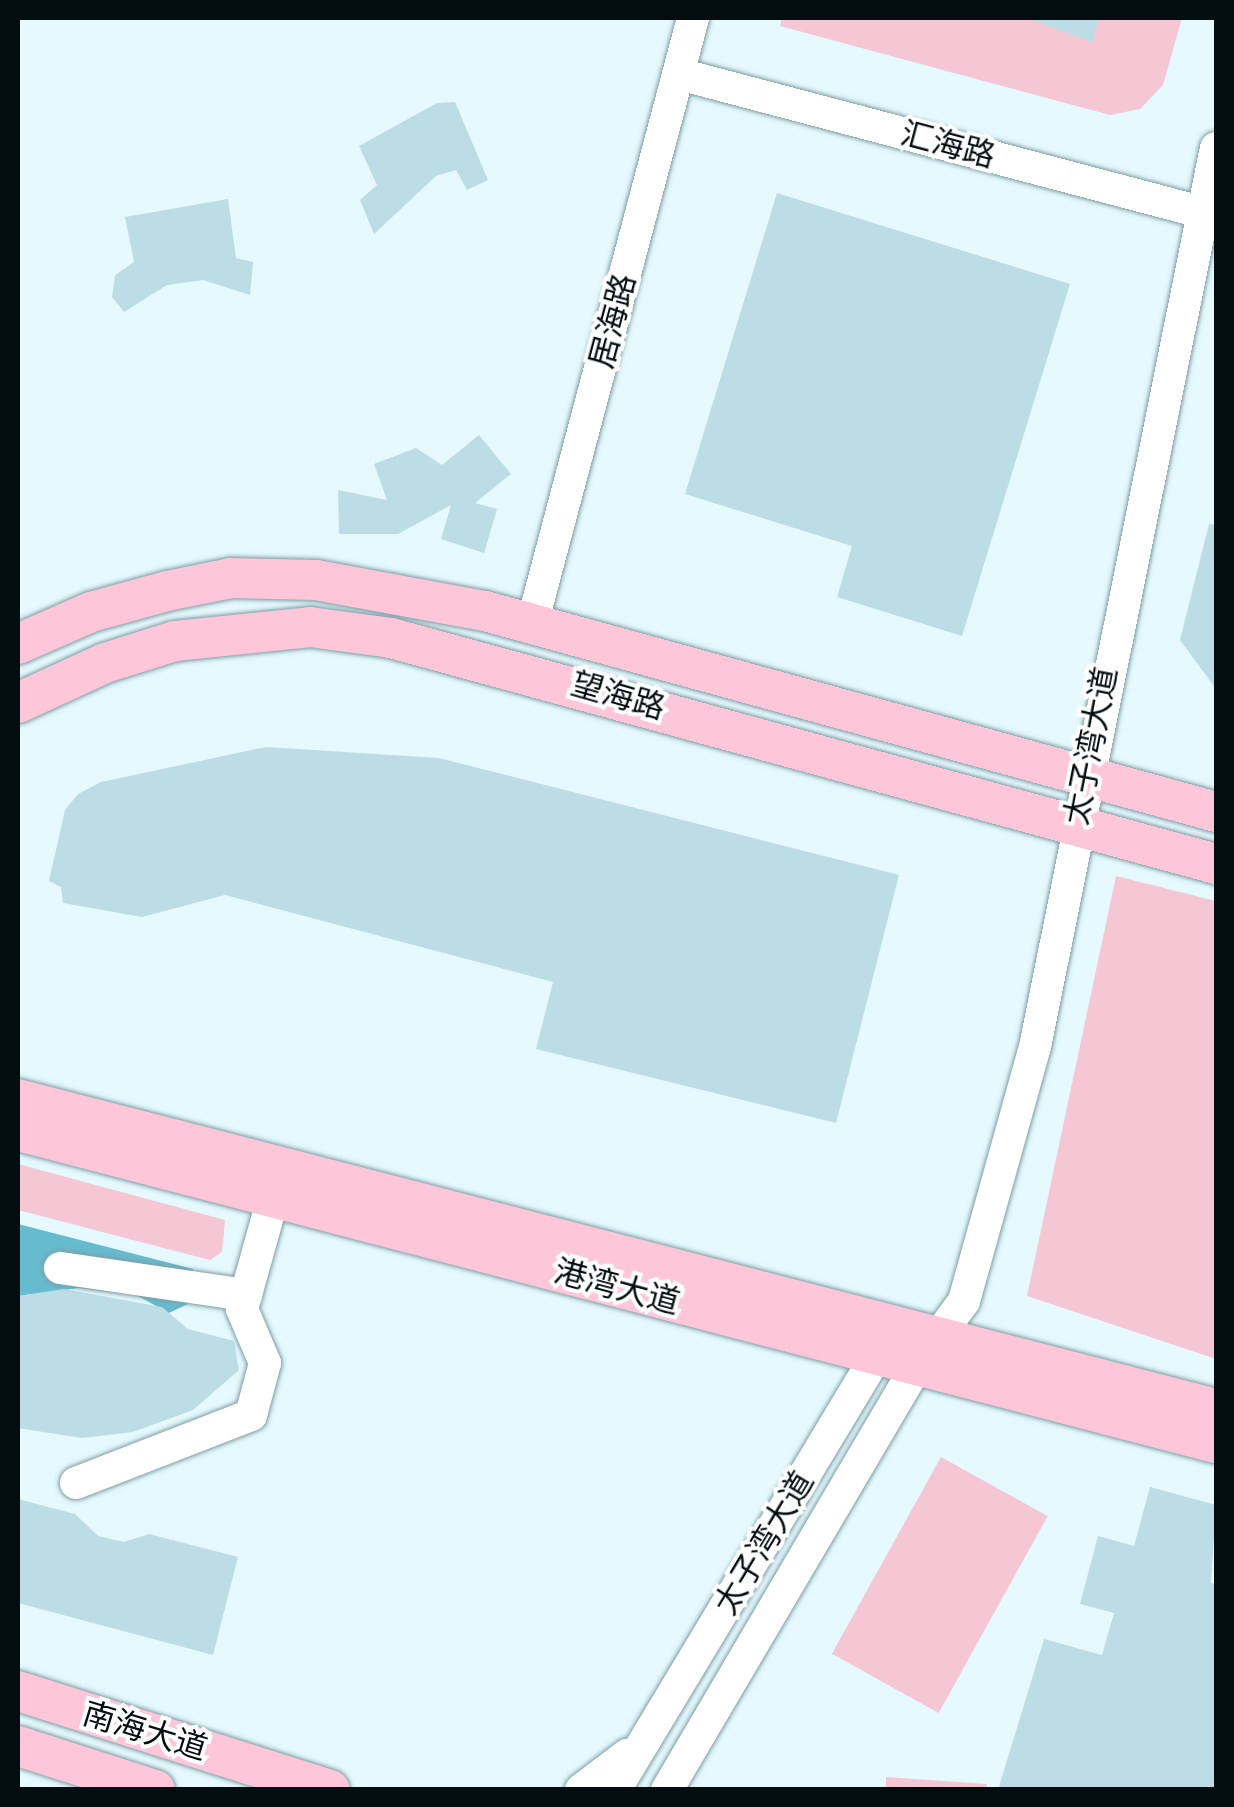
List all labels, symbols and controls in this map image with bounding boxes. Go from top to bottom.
street label: 汇海路 [897,114,999,176]
street label: 居海路 [582,270,644,372]
street label: 望海路 [567,664,669,728]
street label: 太子湾大道 [1057,664,1125,828]
street label: 港湾大道 [550,1252,684,1322]
street label: 太子湾大道 [706,1465,822,1621]
street label: 南海大道 [78,1694,212,1768]

